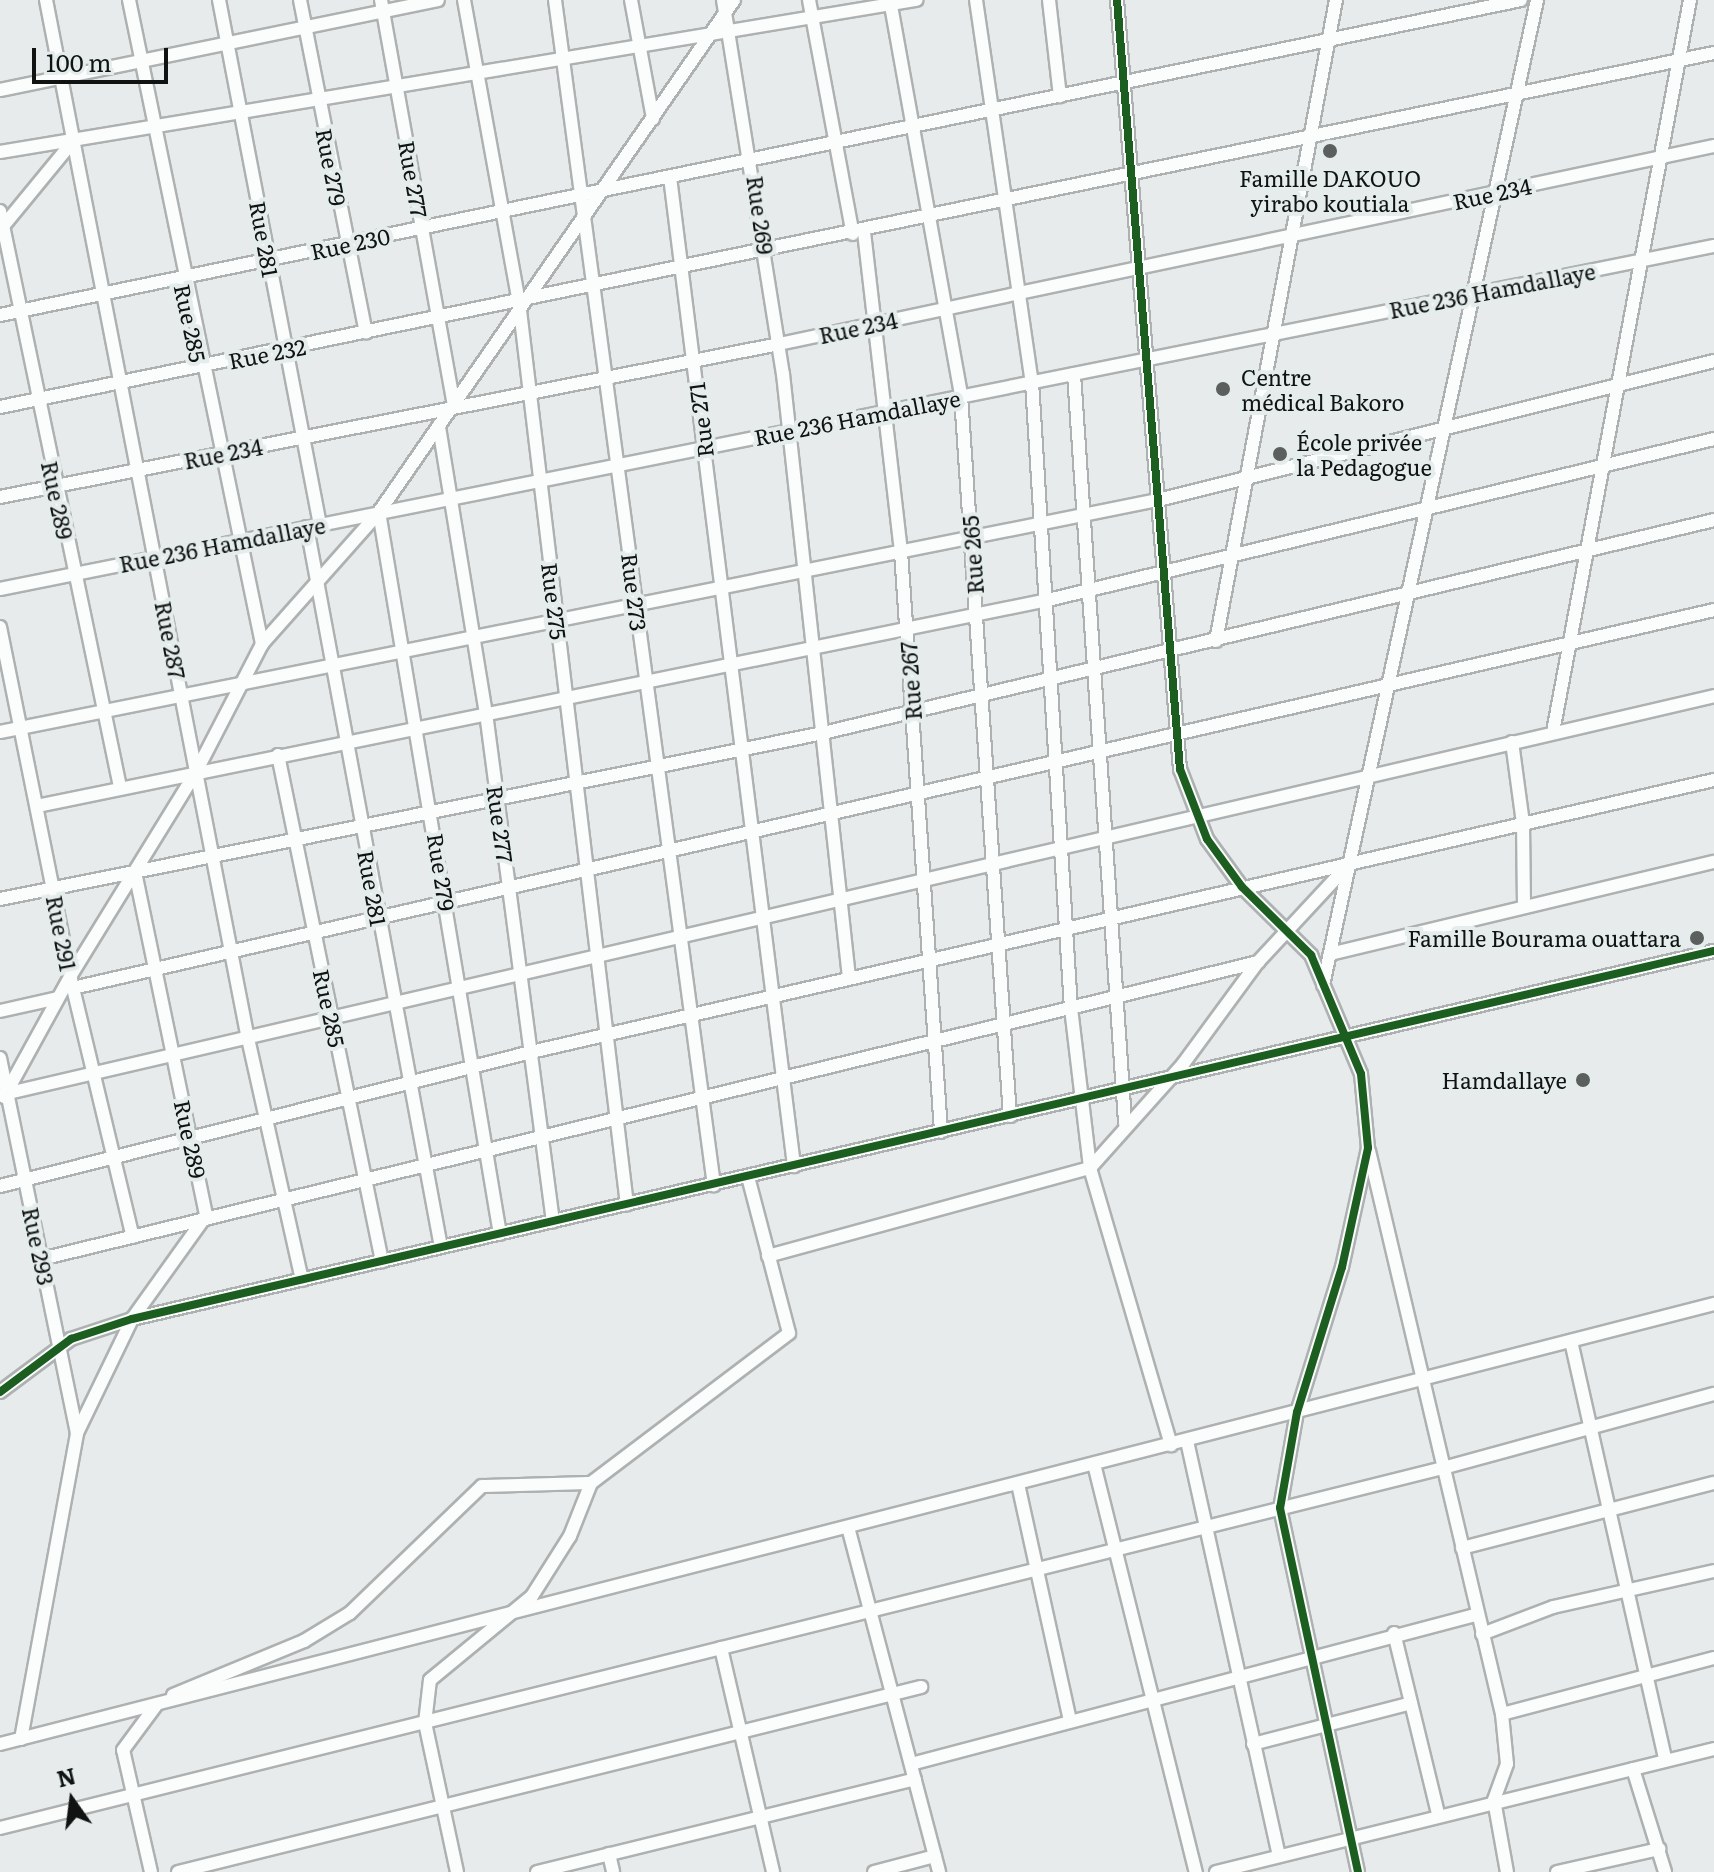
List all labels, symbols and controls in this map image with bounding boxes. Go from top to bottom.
scale bar [36,32,172,82]
text: 100 m [46,44,112,79]
street label: Rue 279 [312,126,352,208]
street label: Rue 277 [394,138,434,220]
marker: Famille DAKOUO yirabo koutiala [1321,142,1339,160]
place label: Famille DAKOUO yirabo koutiala [1239,164,1421,216]
street label: Rue 234 [1450,172,1534,214]
street label: Rue 269 [742,174,780,256]
street label: Rue 281 [245,199,285,279]
street label: Rue 230 [308,222,392,264]
street label: Rue 236 Hamdallaye [1387,257,1597,323]
street label: Rue 285 [170,282,212,364]
street label: Rue 234 [816,306,900,348]
street label: Rue 232 [226,333,308,373]
place label: Centre médical Bakoro [1241,363,1404,414]
marker: Centre médical Bakoro [1212,378,1234,400]
street label: Rue 271 [682,381,718,459]
street label: Rue 236 Hamdallaye [752,384,962,450]
place label: École privée la Pedagogue [1296,428,1432,480]
street label: Rue 234 [181,432,265,474]
marker: École privée la Pedagogue [1271,445,1289,463]
street label: Rue 289 [37,458,79,542]
street label: Rue 236 Hamdallaye [117,511,327,577]
street label: Rue 265 [956,515,988,595]
street label: Rue 273 [617,551,653,633]
street label: Rue 275 [537,561,573,641]
street label: Rue 287 [151,599,191,681]
street label: Rue 267 [894,641,926,721]
street label: Rue 277 [483,784,519,864]
street label: Rue 279 [423,831,461,913]
street label: Rue 281 [353,848,393,928]
street label: Rue 291 [42,893,82,973]
place label: Famille Bourama ouattara [1407,925,1681,951]
marker: Famille Bourama ouattara [1688,929,1706,947]
street label: Rue 285 [309,967,351,1049]
place label: Hamdallaye [1441,1067,1567,1093]
marker: Hamdallaye [1574,1071,1592,1089]
street label: Rue 289 [170,1097,212,1181]
street label: Rue 293 [18,1204,60,1288]
text: N [53,1758,79,1794]
north arrow [32,1760,112,1840]

